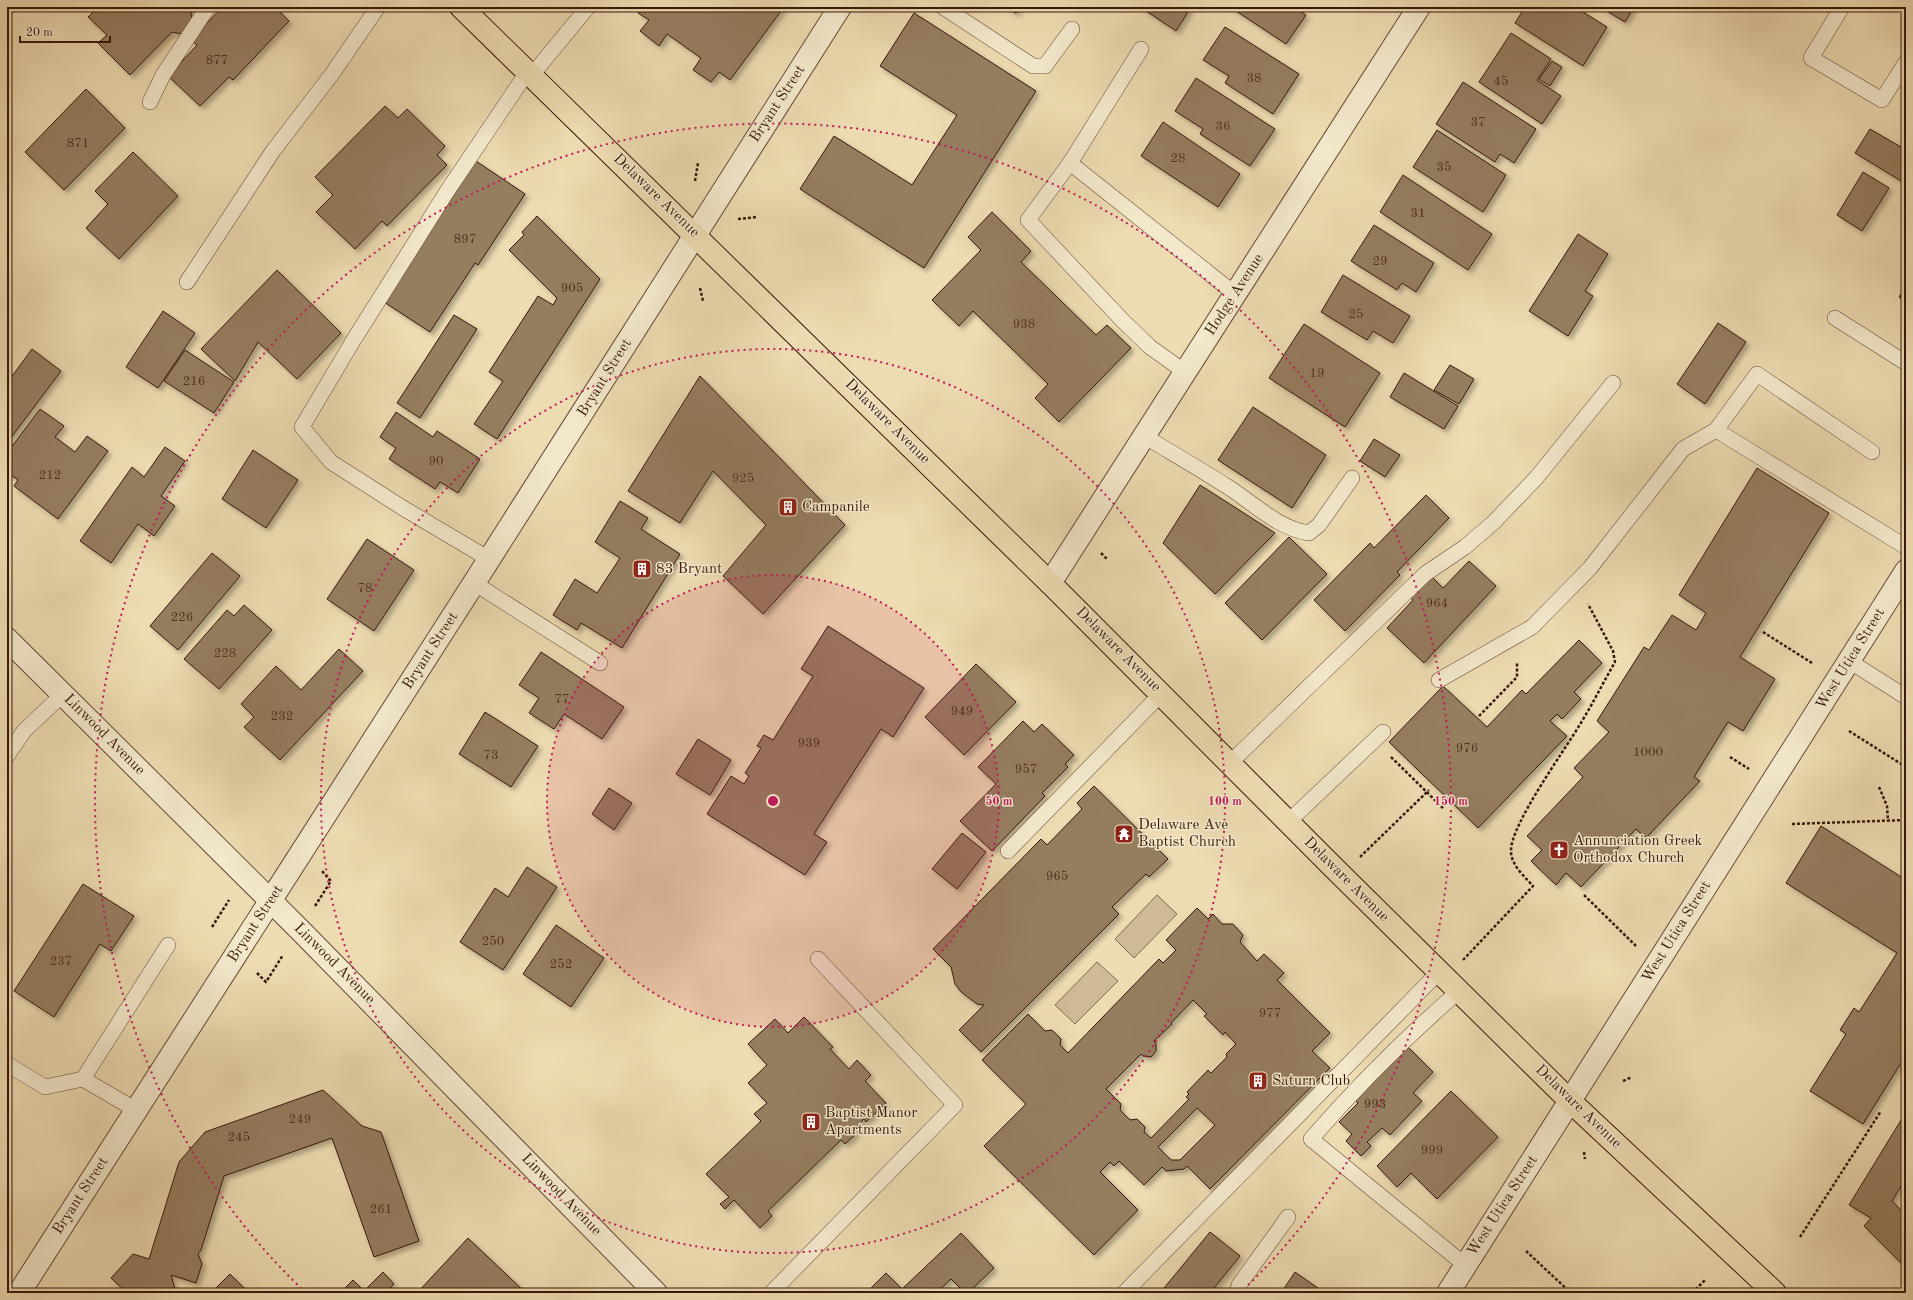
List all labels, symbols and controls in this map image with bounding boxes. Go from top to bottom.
scale bar [20,18,110,44]
text: 20 m [26,27,53,39]
house number: 877 [206,54,228,67]
street label: Bryant Street [748,63,808,145]
house number: 38 [1246,72,1262,85]
house number: 45 [1493,75,1509,88]
house number: 37 [1470,116,1486,129]
house number: 36 [1215,120,1231,133]
house number: 871 [67,137,89,150]
street label: Delaware Avenue [610,151,702,241]
house number: 28 [1170,152,1186,165]
house number: 35 [1436,161,1452,174]
house number: 31 [1410,207,1426,220]
house number: 897 [454,233,476,246]
street label: Hodge Avenue [1203,251,1267,338]
house number: 29 [1372,255,1388,268]
house number: 905 [561,282,583,295]
house number: 25 [1348,308,1364,321]
house number: 938 [1013,318,1035,331]
street label: Bryant Street [575,336,635,420]
house number: 19 [1309,367,1325,380]
house number: 216 [183,375,205,388]
street label: Delaware Avenue [842,377,932,467]
house number: 90 [428,455,444,468]
house number: 212 [39,469,61,482]
house number: 925 [732,472,754,485]
building icon: Campanile [777,496,799,518]
place label: Campanile [802,500,870,515]
building icon: 83 Bryant [631,558,653,580]
place label: 83 Bryant [656,562,722,577]
house number: 78 [357,582,373,595]
house number: 964 [1426,597,1448,610]
street label: Delaware Avenue [1073,605,1163,695]
street label: West Utica Street [1814,606,1888,712]
street label: Bryant Street [401,610,461,692]
house number: 226 [171,611,193,624]
house number: 228 [214,647,236,660]
street label: Linwood Avenue [61,692,147,778]
house number: 77 [554,693,570,706]
house number: 949 [951,705,973,718]
house number: 232 [271,710,293,723]
house number: 939 [798,737,820,750]
house number: 976 [1456,742,1478,755]
house number: 1000 [1633,746,1663,759]
house number: 73 [483,749,499,762]
house number: 957 [1015,763,1037,776]
centre of rings [766,794,780,808]
text: 50 m [986,795,1013,808]
text: 150 m [1434,795,1468,808]
text: 100 m [1208,796,1242,808]
place label: Delaware Ave Baptist Church [1138,818,1236,850]
temple icon: Delaware Ave Baptist Church [1113,823,1135,845]
place label: Annunciation Greek Orthodox Church [1573,834,1703,866]
street label: Delaware Avenue [1301,835,1391,925]
church icon: Annunciation Greek Orthodox Church [1548,839,1570,861]
house number: 965 [1046,870,1068,883]
street label: West Utica Street [1640,879,1714,985]
street label: Bryant Street [226,883,286,965]
street label: Linwood Avenue [291,921,377,1007]
house number: 250 [482,935,504,948]
house number: 237 [50,955,72,968]
house number: 252 [550,958,572,971]
house number: 977 [1259,1007,1281,1020]
street label: Delaware Avenue [1532,1062,1624,1152]
building icon: Saturn Club [1247,1070,1269,1092]
place label: Saturn Club [1272,1074,1350,1089]
house number: 993 [1364,1098,1386,1111]
place label: Baptist Manor Apartments [825,1106,917,1138]
building icon: Baptist Manor Apartments [800,1111,822,1133]
house number: 249 [289,1113,311,1126]
house number: 245 [228,1131,250,1144]
house number: 999 [1421,1144,1443,1157]
street label: Linwood Avenue [518,1151,604,1239]
street label: West Utica Street [1465,1153,1541,1259]
street label: Bryant Street [51,1155,111,1237]
house number: 261 [370,1203,392,1216]

